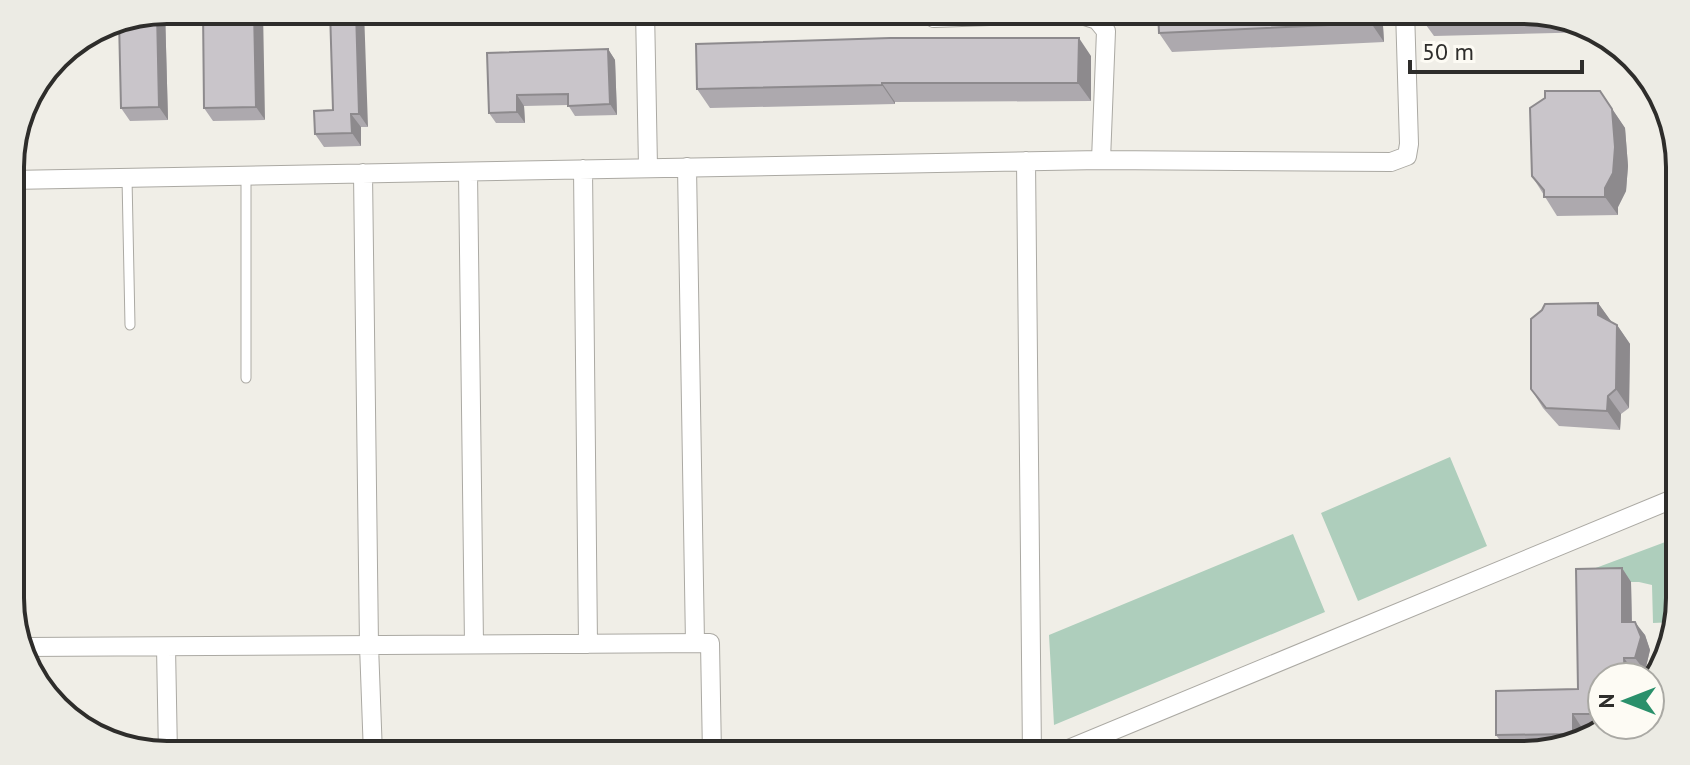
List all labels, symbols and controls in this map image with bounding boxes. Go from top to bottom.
scale bar [1410,24,1582,74]
text: 50 m [1422,36,1474,67]
north arrow [1586,661,1666,741]
text: N [1592,694,1620,708]

